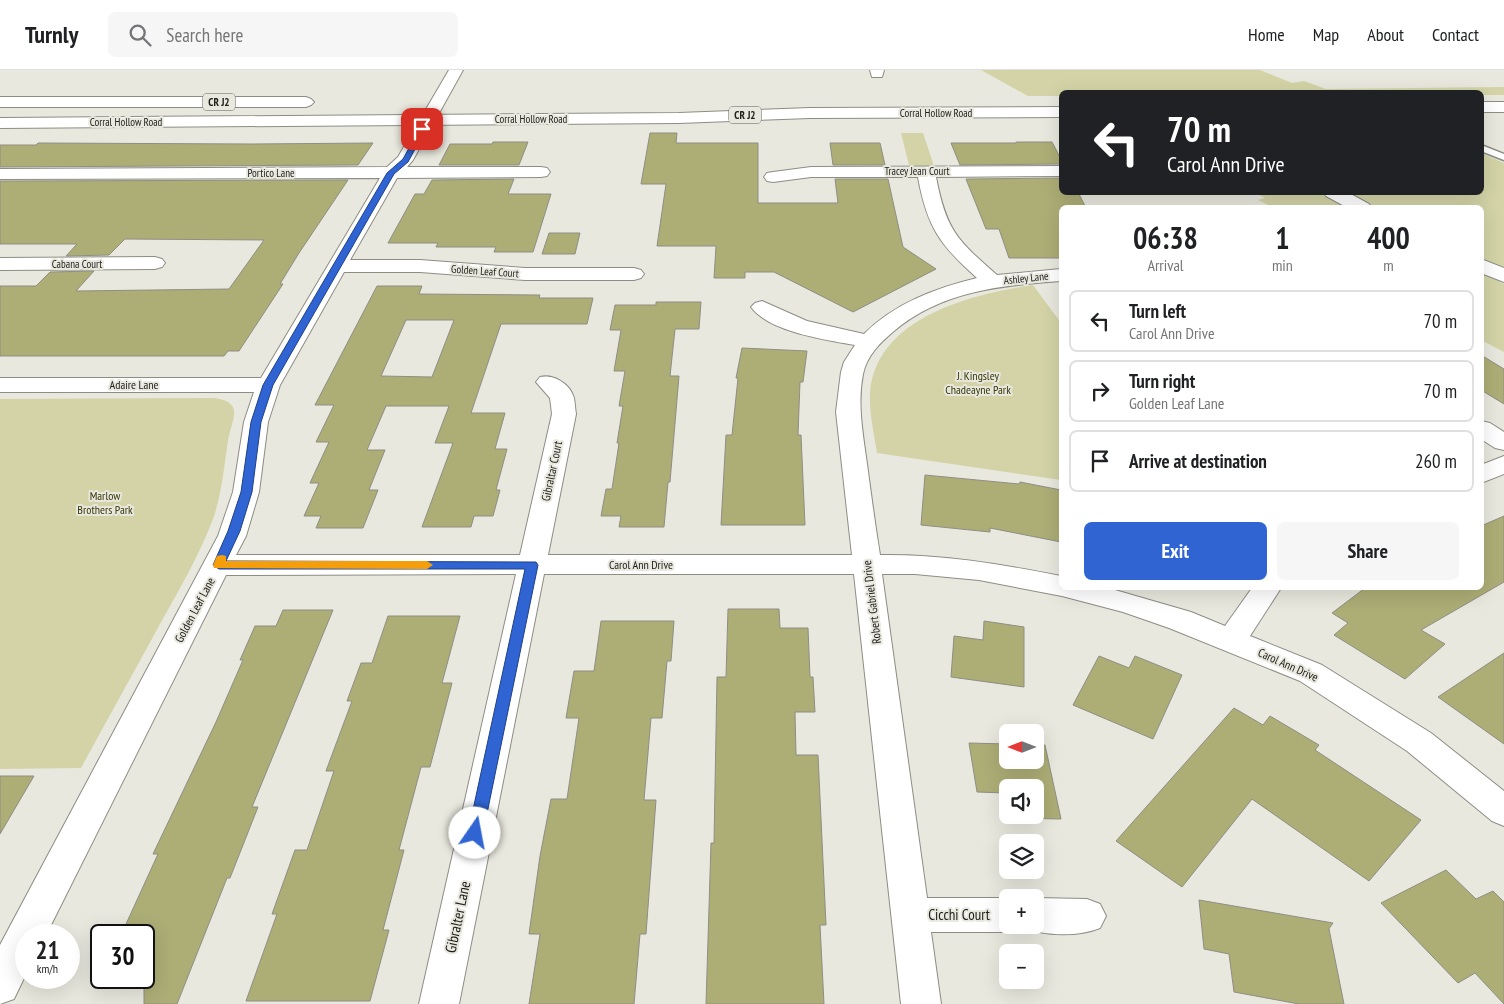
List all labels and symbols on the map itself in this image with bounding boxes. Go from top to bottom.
road number: CR J2 [203,94,235,111]
road number: CR J2 [729,106,761,124]
street label: Corral Hollow Road [900,106,973,120]
pin [401,108,443,150]
street label: Corral Hollow Road [495,112,568,126]
street label: Corral Hollow Road [90,115,163,129]
street label: Tracey Jean Court [885,164,949,178]
street label: Portico Lane [247,166,295,180]
street label: Cabana Court [52,257,102,271]
street label: Golden Leaf Court [451,262,519,280]
street label: Ashley Lane [1003,269,1050,287]
park label: J. Kingsley Chadeayne Park [945,368,1011,397]
street label: Adaire Lane [110,377,158,392]
street label: Gibraltar Court [538,439,565,502]
park label: Marlow Brothers Park [77,488,133,517]
street label: Carol Ann Drive [609,557,673,572]
street label: Robert Gabriel Drive [859,559,884,645]
street label: Golden Leaf Lane [171,575,218,645]
street label: Carol Ann Drive [1256,645,1321,684]
north arrow [999,724,1044,769]
position arrow [448,806,500,858]
street label: Gibralter Lane [441,879,474,955]
street label: Cicchi Court [928,905,990,924]
speed limit sign: 30 [90,924,155,989]

